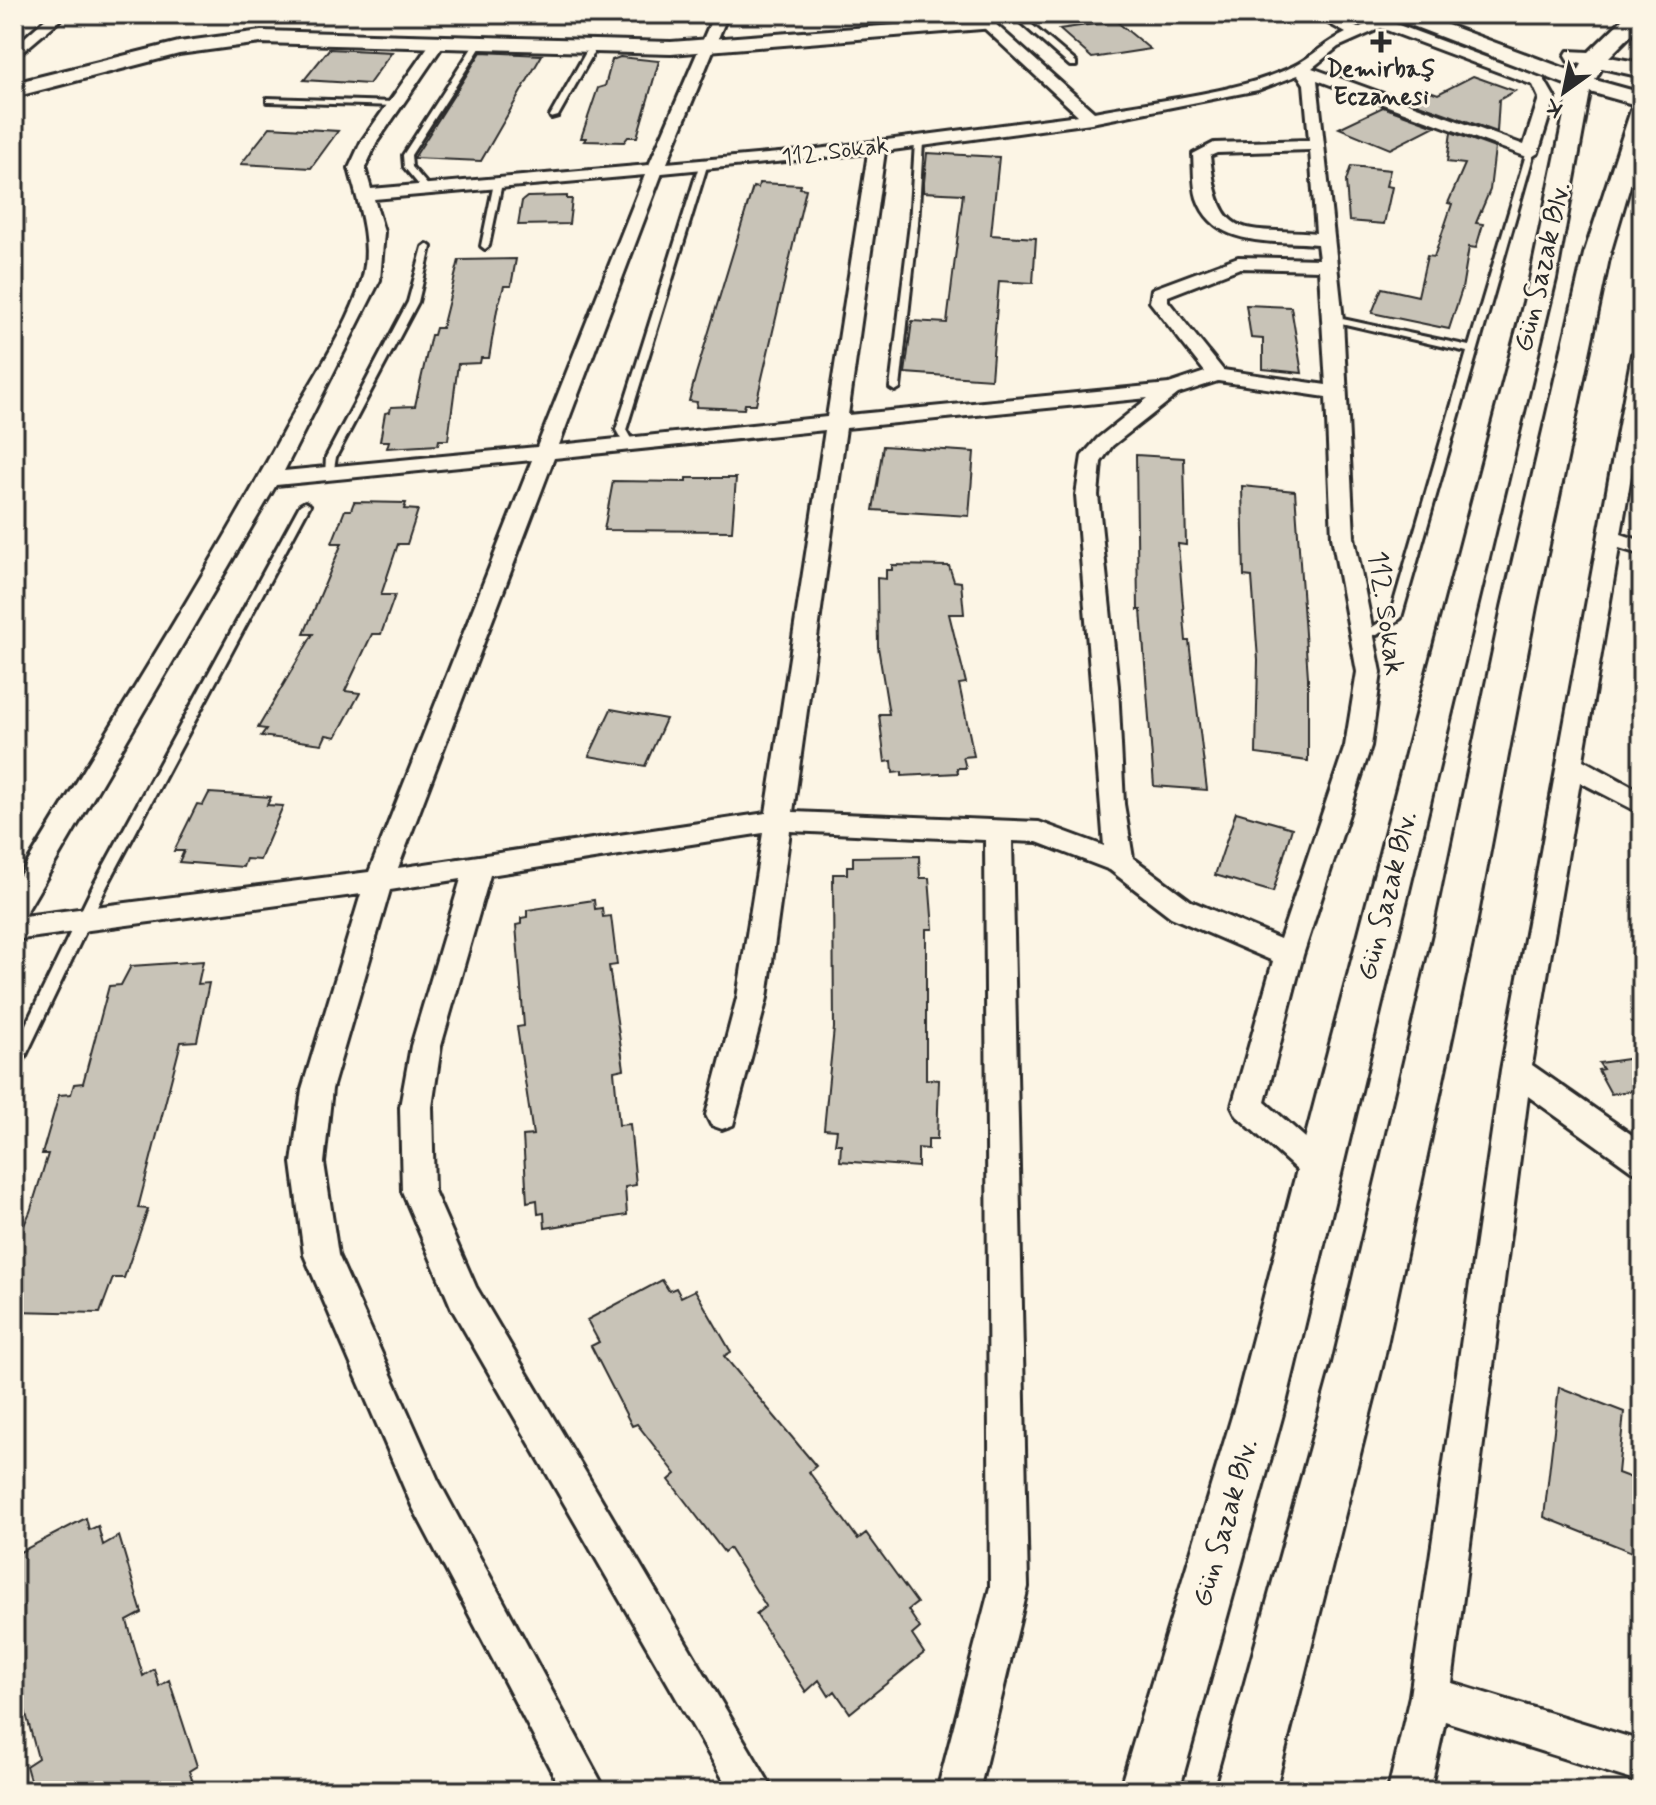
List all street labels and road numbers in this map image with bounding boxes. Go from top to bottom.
street label: 112. Sokak [780,130,890,174]
street label: Gün Sazak Blv. [1505,178,1581,356]
street label: 112. Sokak [1358,548,1412,678]
street label: Gün Sazak Blv. [1349,807,1427,985]
street label: Gün Sazak Blv. [1184,1434,1268,1612]

